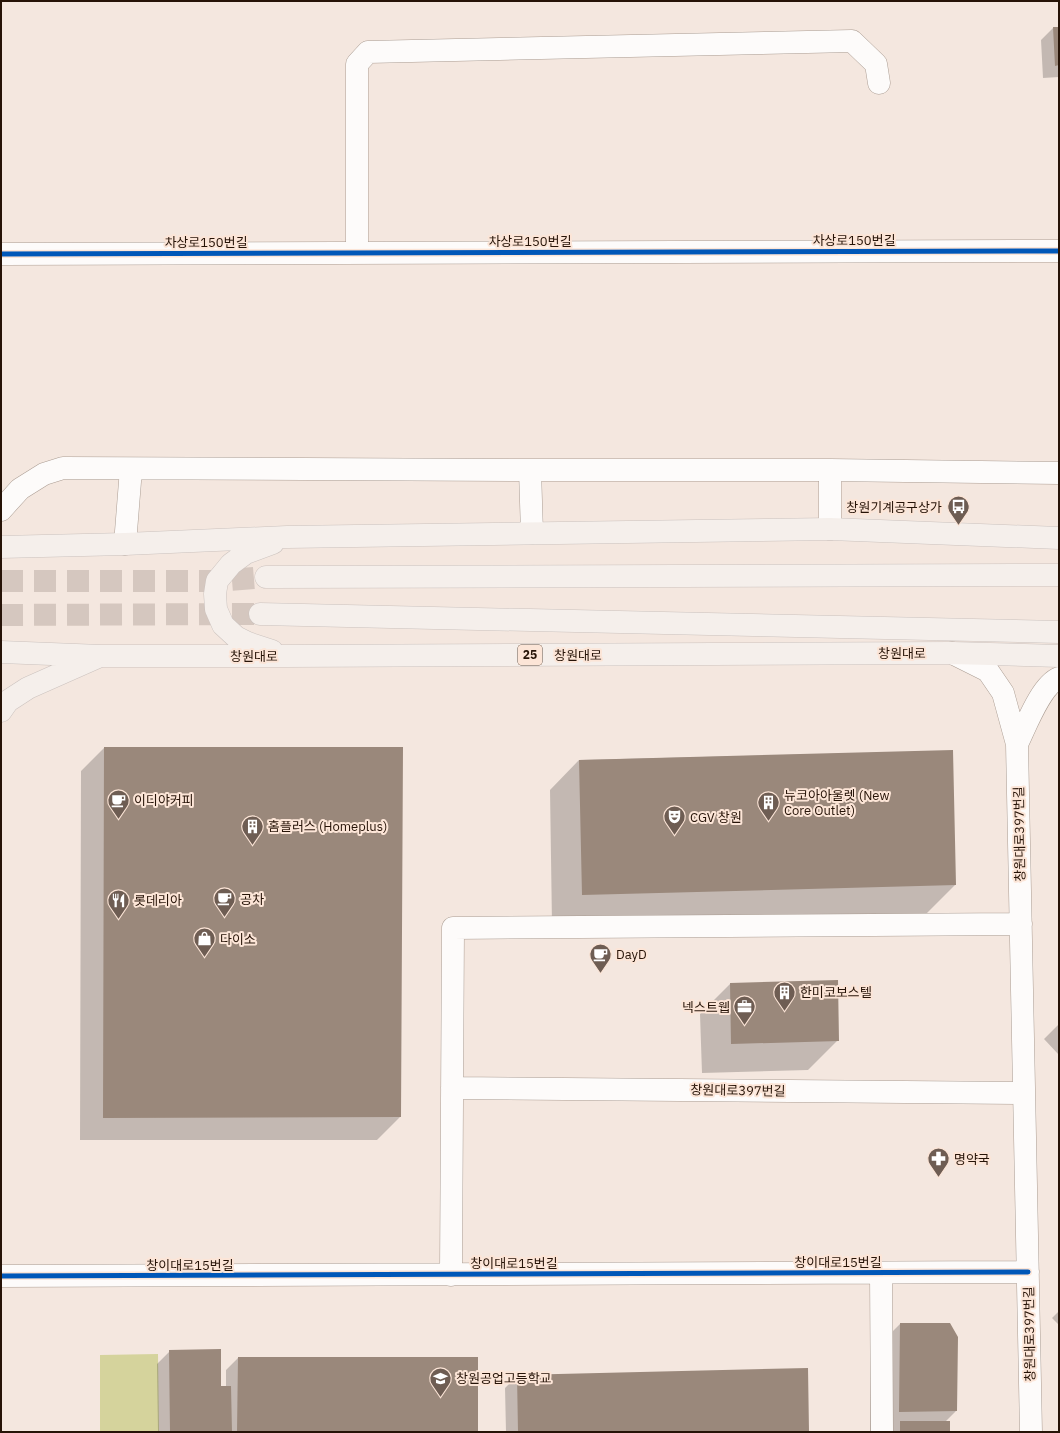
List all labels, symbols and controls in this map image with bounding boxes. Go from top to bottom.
street label: 차상로150번길 [812,232,896,249]
street label: 차상로150번길 [488,233,572,250]
street label: 차상로150번길 [164,234,248,251]
bus stop icon: 창원기계공구상가 [945,494,971,527]
place label: 창원기계공구상가 [846,499,942,516]
road number: 25 [518,645,542,665]
street label: 창원대로 [878,645,926,662]
street label: 창원대로 [554,647,602,664]
street label: 창원대로 [230,648,278,665]
street label: 창원대로397번길 [1010,786,1029,882]
cafe icon: 이디야커피 [106,787,132,820]
place label: 뉴코아아울렛 (New Core Outlet) [784,787,889,819]
building icon: 뉴코아아울렛 (New Core Outlet) [755,789,781,822]
place label: 이디야커피 [134,792,194,809]
theatre icon: CGV 창원 [662,804,688,837]
place label: CGV 창원 [690,809,742,826]
building icon: 홈플러스 (Homeplus) [240,813,266,846]
place label: 홈플러스 (Homeplus) [268,818,387,835]
cafe icon: 공차 [211,886,237,919]
restaurant icon: 롯데리아 [105,887,131,920]
place label: 공차 [240,891,264,908]
place label: 롯데리아 [134,892,182,909]
shop icon: 다이소 [192,926,218,959]
place label: 다이소 [220,931,256,948]
cafe icon: DayD [588,941,614,974]
place label: DayD [616,946,647,963]
building icon: 한미코보스텔 [772,979,798,1012]
place label: 한미코보스텔 [800,984,872,1001]
office icon: 넥스트웹 [732,994,758,1027]
place label: 넥스트웹 [682,999,730,1016]
street label: 창원대로397번길 [690,1081,786,1100]
pharmacy icon: 명약국 [926,1146,952,1179]
place label: 명약국 [954,1151,990,1168]
street label: 창이대로15번길 [794,1254,882,1271]
street label: 창이대로15번길 [470,1255,558,1272]
street label: 창이대로15번길 [146,1257,234,1274]
street label: 창원대로397번길 [1020,1286,1039,1382]
school or university icon: 창원공업고등학교 [427,1365,453,1398]
place label: 창원공업고등학교 [456,1370,552,1387]

